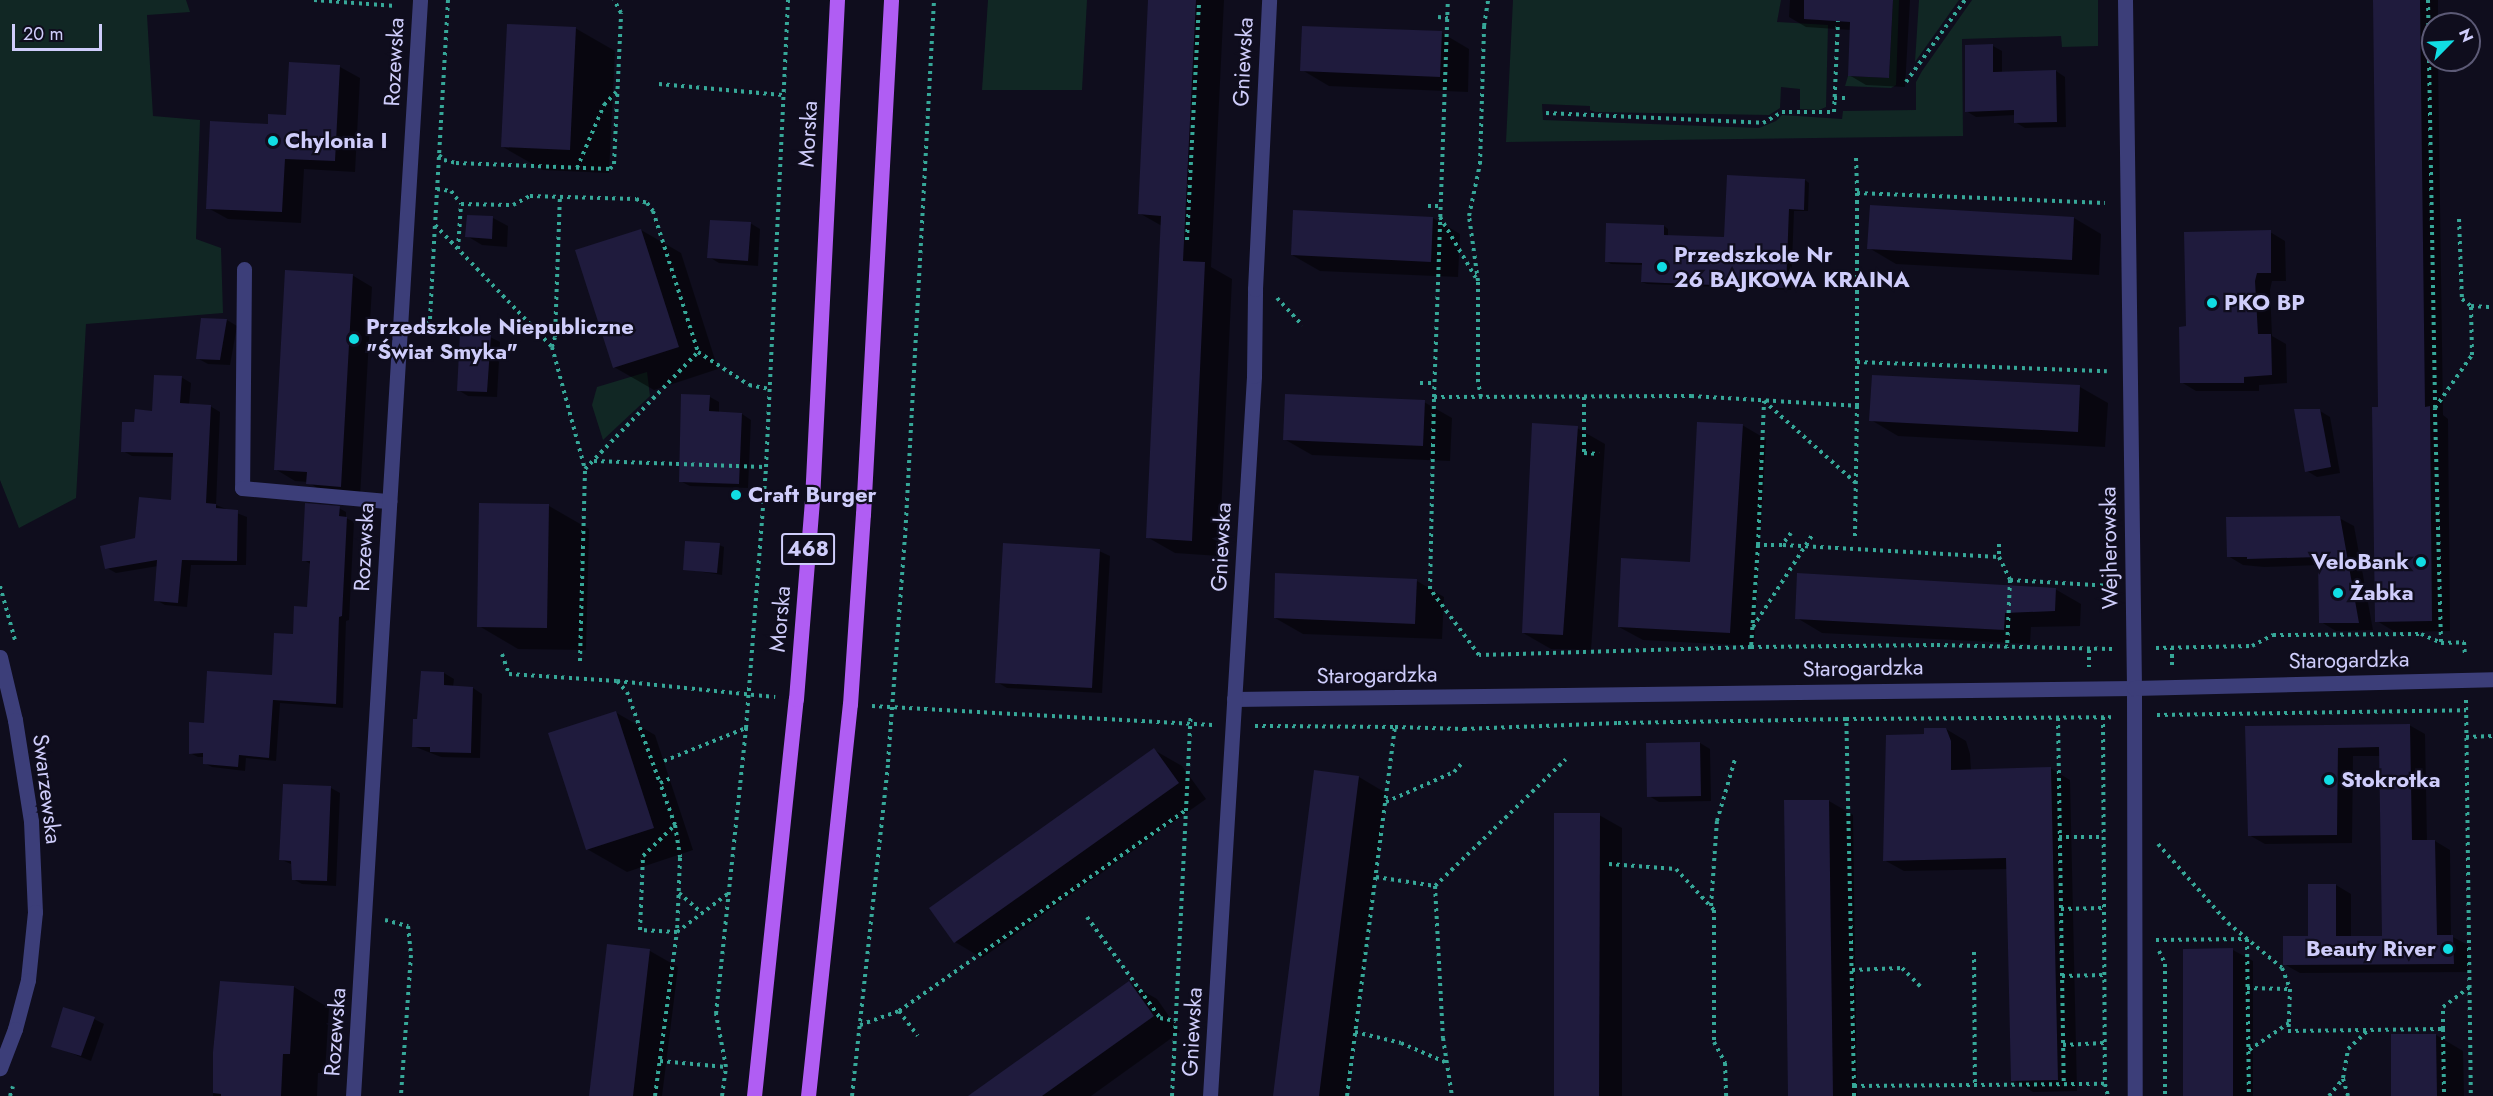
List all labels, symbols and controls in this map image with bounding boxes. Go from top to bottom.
scale bar [15,12,105,50]
north arrow [2421,12,2481,72]
street label: Rozewska [378,17,410,107]
street label: Gniewska [1227,17,1259,107]
text: 20 m [23,21,63,47]
text: N [2453,25,2479,46]
street label: Morska [793,100,823,168]
place label: Chylonia I [285,128,387,154]
marker: Chylonia I [266,134,280,148]
place label: Przedszkole Nr 26 BAJKOWA KRAINA [1674,241,1910,292]
marker: Przedszkole Nr 26 BAJKOWA KRAINA [1655,260,1669,274]
place label: PKO BP [2224,290,2305,316]
marker: PKO BP [2205,296,2219,310]
place label: Przedszkole Niepubliczne "Świat Smyka" [366,313,634,364]
marker: Przedszkole Niepubliczne "Świat Smyka" [347,332,361,346]
place label: Craft Burger [748,482,877,508]
street label: Wejherowska [2095,486,2123,610]
marker: Craft Burger [729,488,743,502]
street label: Rozewska [348,502,380,592]
street label: Gniewska [1205,502,1237,592]
road number: 468 [781,531,835,567]
place label: VeloBank [2311,549,2409,575]
marker: VeloBank [2414,555,2428,569]
place label: Żabka [2350,580,2414,606]
street label: Morska [764,585,796,653]
marker: Żabka [2331,586,2345,600]
street label: Starogardzka [2288,646,2410,674]
street label: Starogardzka [1802,654,1924,682]
street label: Starogardzka [1316,661,1438,689]
street label: Swarzewska [27,732,67,846]
place label: Stokrotka [2341,767,2441,793]
marker: Stokrotka [2322,773,2336,787]
place label: Beauty River [2306,936,2436,962]
marker: Beauty River [2441,942,2455,956]
street label: Rozewska [319,987,351,1077]
street label: Gniewska [1176,987,1208,1077]

